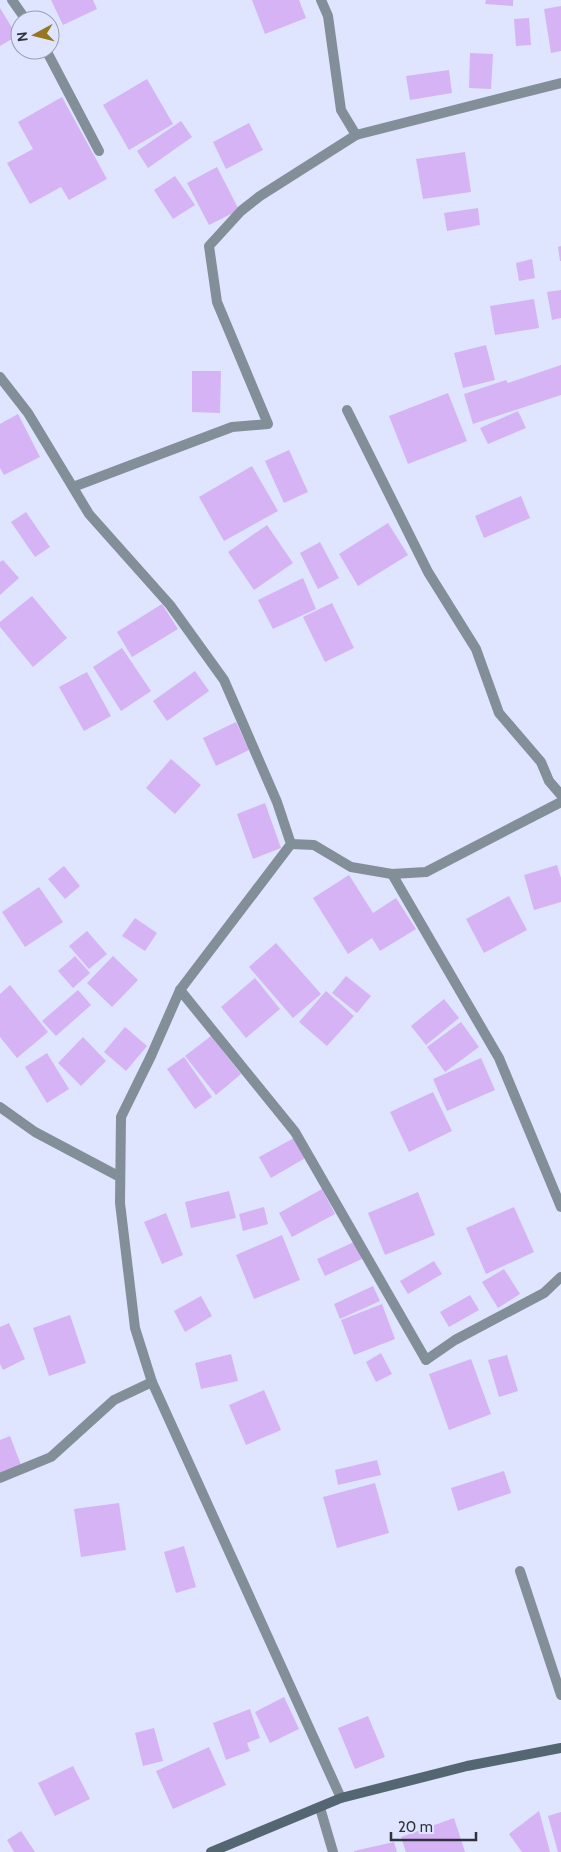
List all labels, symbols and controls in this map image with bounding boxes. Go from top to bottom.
north arrow [10,10,60,60]
text: N [13,31,32,43]
scale bar [391,1810,476,1842]
text: 20 m [398,1818,433,1836]

